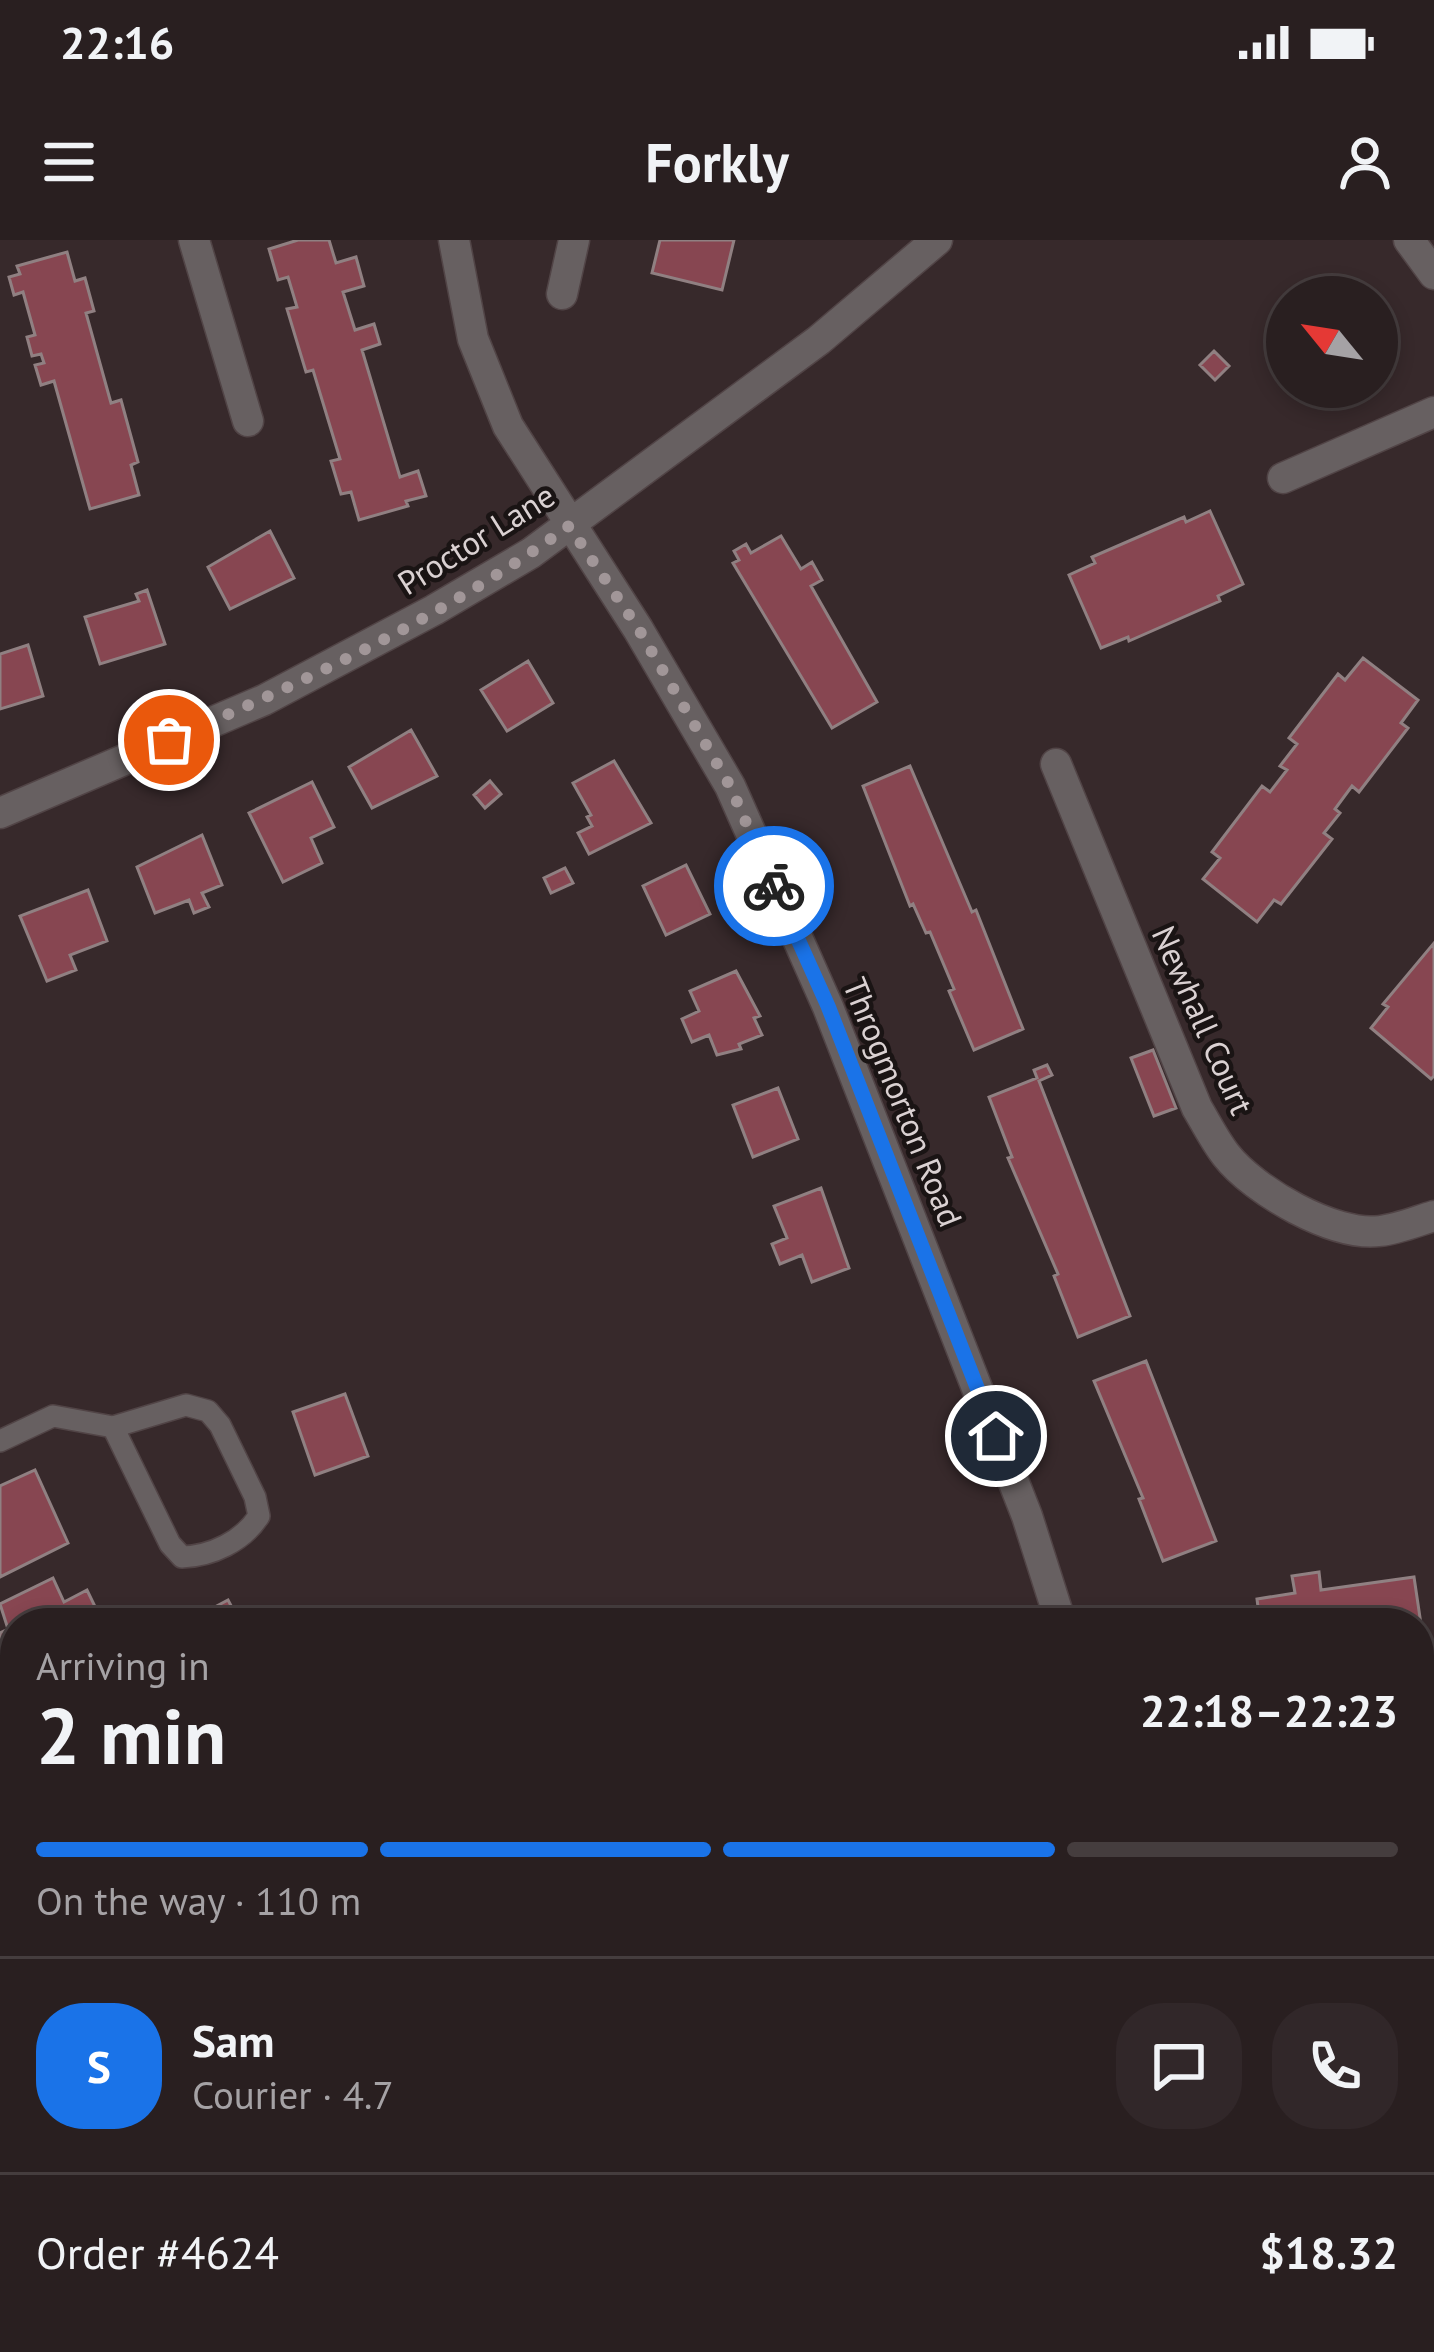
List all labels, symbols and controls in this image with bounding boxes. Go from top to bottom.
text: 22:16 [60,13,174,71]
text: Forkly [645,127,789,197]
icon: menu [36,129,102,195]
icon: person [1332,129,1398,195]
north arrow [1266,276,1398,408]
map controls [1266,276,1398,408]
street label: Proctor Lane [389,473,562,604]
pin [118,689,220,791]
icon: bag [136,707,202,773]
courier [714,826,834,946]
icon: bike [741,853,807,919]
street label: Newhall Court [1143,919,1264,1121]
street label: Throgmorton Road [834,971,973,1233]
pin [945,1385,1047,1487]
icon: home [963,1403,1029,1469]
text: Arriving in [36,1640,210,1691]
text: 22:18–22:23 [1140,1681,1398,1739]
text: 2 min [36,1685,226,1786]
text: On the way · 110 m [36,1875,361,1926]
button: chat [1116,2003,1242,2129]
button: phone [1272,2003,1398,2129]
text: Sam [192,2011,274,2069]
text: S [87,2037,111,2095]
text: Courier · 4.7 [192,2069,394,2120]
text: Order #4624 [36,2223,279,2281]
text: $18.32 [1259,2223,1398,2281]

